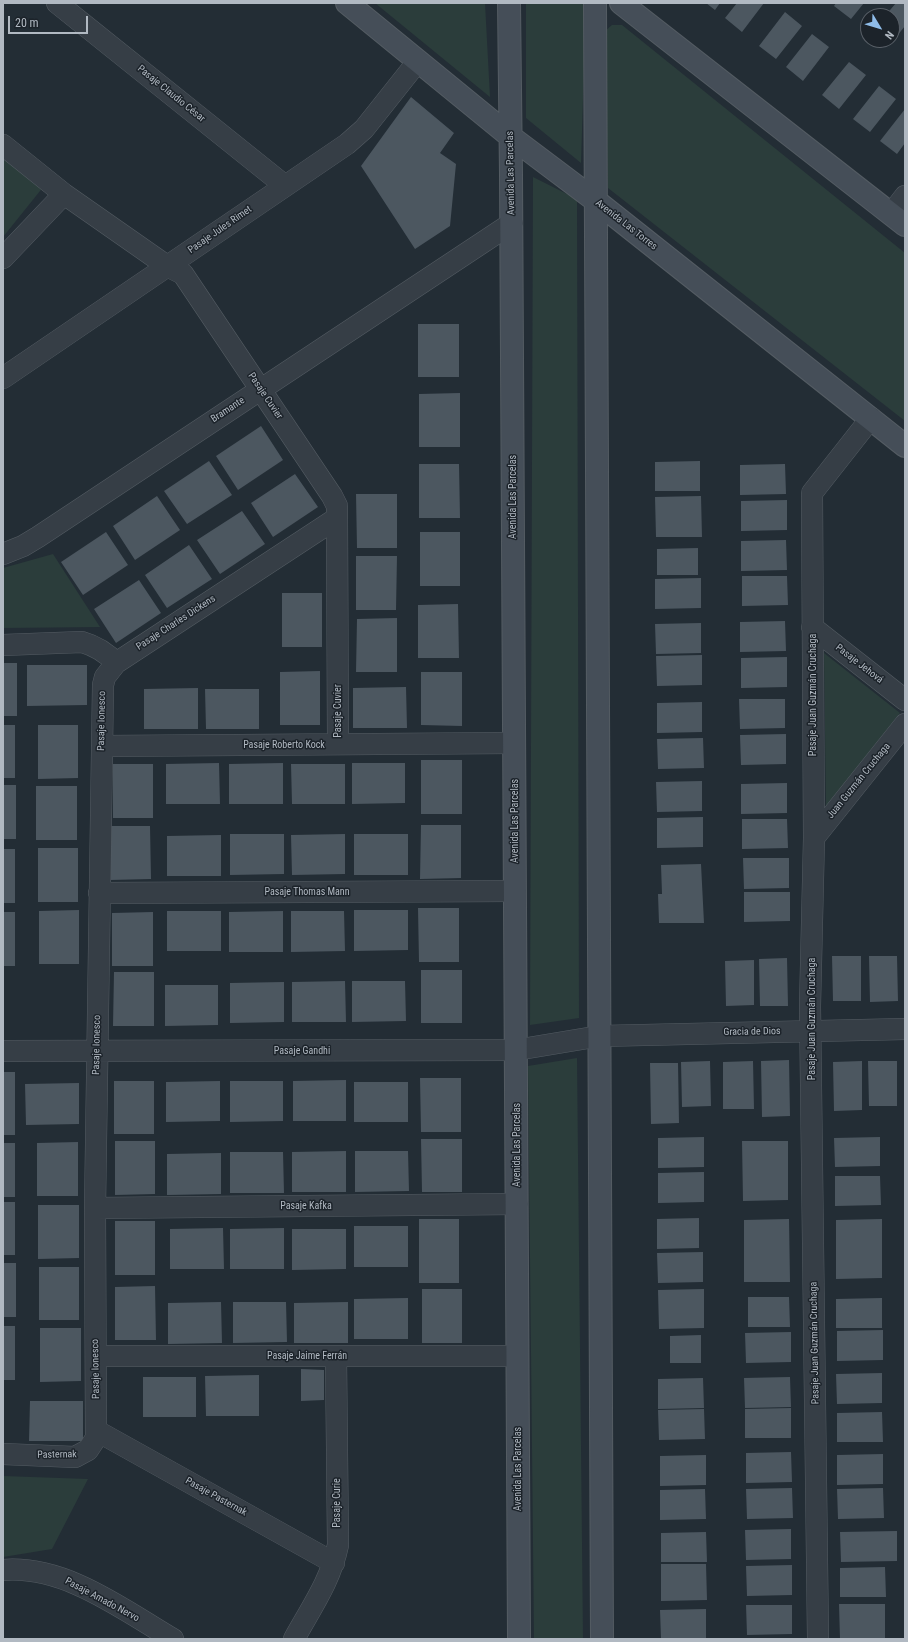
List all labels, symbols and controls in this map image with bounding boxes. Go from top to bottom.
scale bar [10,8,90,34]
north arrow [860,8,900,48]
text: 20 m [15,16,39,30]
text: N [882,28,896,42]
street label: Pasaje Claudio César [135,63,207,125]
street label: Avenida Las Parcelas [504,131,518,215]
street label: Avenida Las Torres [593,197,659,253]
street label: Pasaje Jules Rimet [186,204,254,256]
street label: Pasaje Cuvier [245,370,285,422]
street label: Bramante [209,395,247,425]
street label: Avenida Las Parcelas [507,455,519,539]
street label: Pasaje Charles Dickens [134,593,218,653]
street label: Pasaje Juan Guzmán Cruchaga [807,634,819,756]
street label: Pasaje Jehová [833,642,885,686]
street label: Pasaje Cuvier [332,684,344,738]
street label: Pasaje Ionesco [95,691,109,751]
street label: Pasaje Roberto Kock [243,739,325,751]
street label: Juan Guzmán Cruchaga [825,741,893,821]
street label: Avenida Las Parcelas [509,779,521,863]
street label: Pasaje Thomas Mann [264,886,350,898]
street label: Pasaje Juan Guzmán Cruchaga [806,958,818,1080]
street label: Pasaje Ionesco [90,1015,104,1075]
street label: Gracia de Dios [723,1026,781,1038]
street label: Pasaje Gandhi [274,1045,330,1057]
street label: Avenida Las Parcelas [511,1103,523,1187]
street label: Pasaje Kafka [280,1200,332,1212]
street label: Pasaje Juan Guzmán Cruchaga [808,1282,822,1404]
street label: Pasaje Ionesco [89,1339,103,1399]
street label: Pasaje Jaime Ferrán [267,1350,347,1362]
street label: Avenida Las Parcelas [512,1427,524,1511]
street label: Pasternak [37,1449,77,1461]
street label: Pasaje Pasternak [183,1475,249,1519]
street label: Pasaje Curie [331,1478,343,1528]
street label: Pasaje Amado Nervo [63,1575,141,1625]

